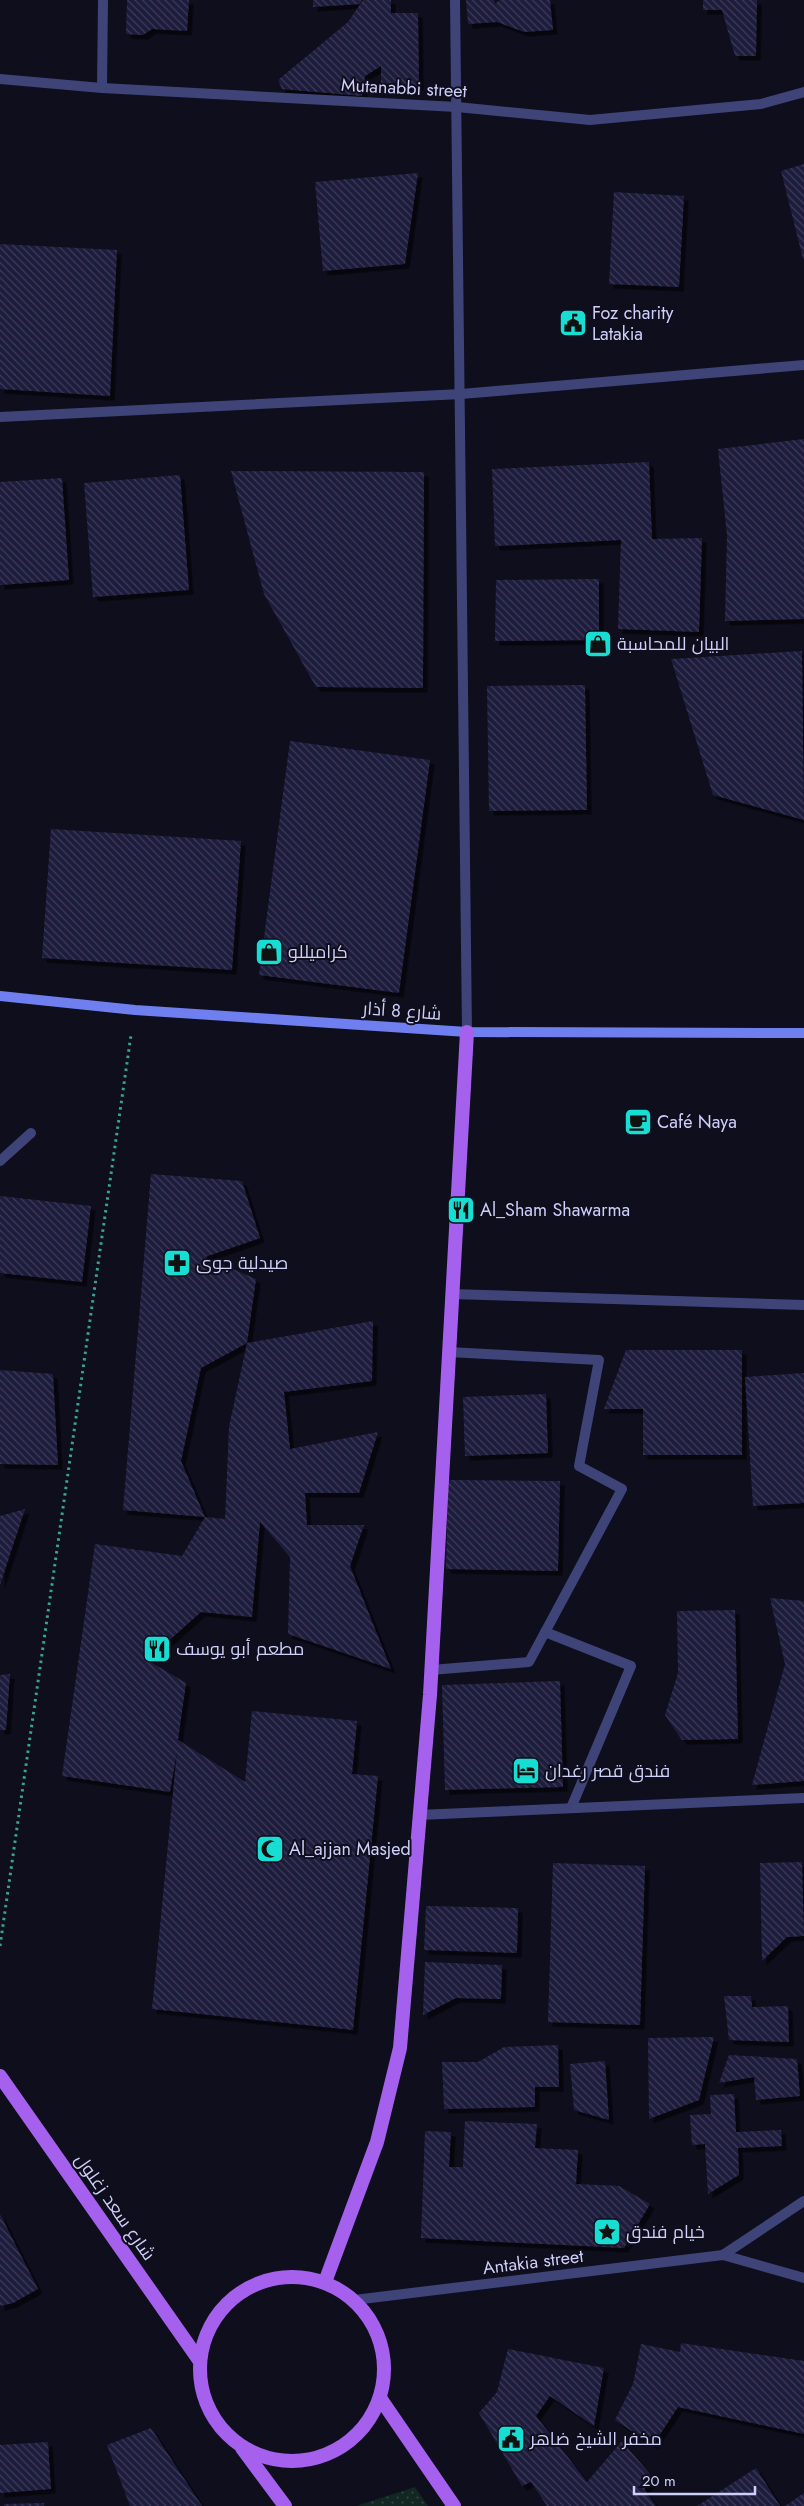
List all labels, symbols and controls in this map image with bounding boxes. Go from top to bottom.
street label: Mutanabbi street [340,72,468,104]
place label: Foz charity Latakia [592,300,674,347]
public building icon: Foz charity Latakia [558,308,588,338]
shop icon: البيان للمحاسبة [583,629,613,659]
place label: البيان للمحاسبة [617,631,729,657]
shop icon: كراميللو [254,937,284,967]
place label: كراميللو [288,939,348,965]
street label: شارع 8 أذار [361,995,442,1027]
cafe icon: Café Naya [623,1107,653,1137]
place label: Café Naya [657,1109,737,1135]
restaurant icon: Al_Sham Shawarma [446,1195,476,1225]
place label: Al_Sham Shawarma [480,1197,630,1223]
pharmacy icon: صيدلية جوى [162,1248,192,1278]
place label: صيدلية جوى [196,1250,288,1276]
restaurant icon: مطعم أبو يوسف [142,1634,172,1664]
place label: مطعم أبو يوسف [176,1636,304,1662]
hotel icon: فندق قصر رغدان [511,1756,541,1786]
place label: فندق قصر رغدان [545,1758,670,1784]
mosque icon: Al_ajjan Masjed [255,1834,285,1864]
place label: Al_ajjan Masjed [289,1836,411,1862]
street label: شارع سعد زغلول [69,2148,161,2266]
place icon: خيام فندق [592,2217,622,2247]
place label: خيام فندق [626,2219,705,2245]
street label: Antakia street [481,2243,586,2281]
public building icon: مخفر الشيخ ضاهر [496,2424,526,2454]
place label: مخفر الشيخ ضاهر [529,2426,662,2452]
scale bar [634,2464,755,2496]
text: 20 m [642,2470,676,2492]

